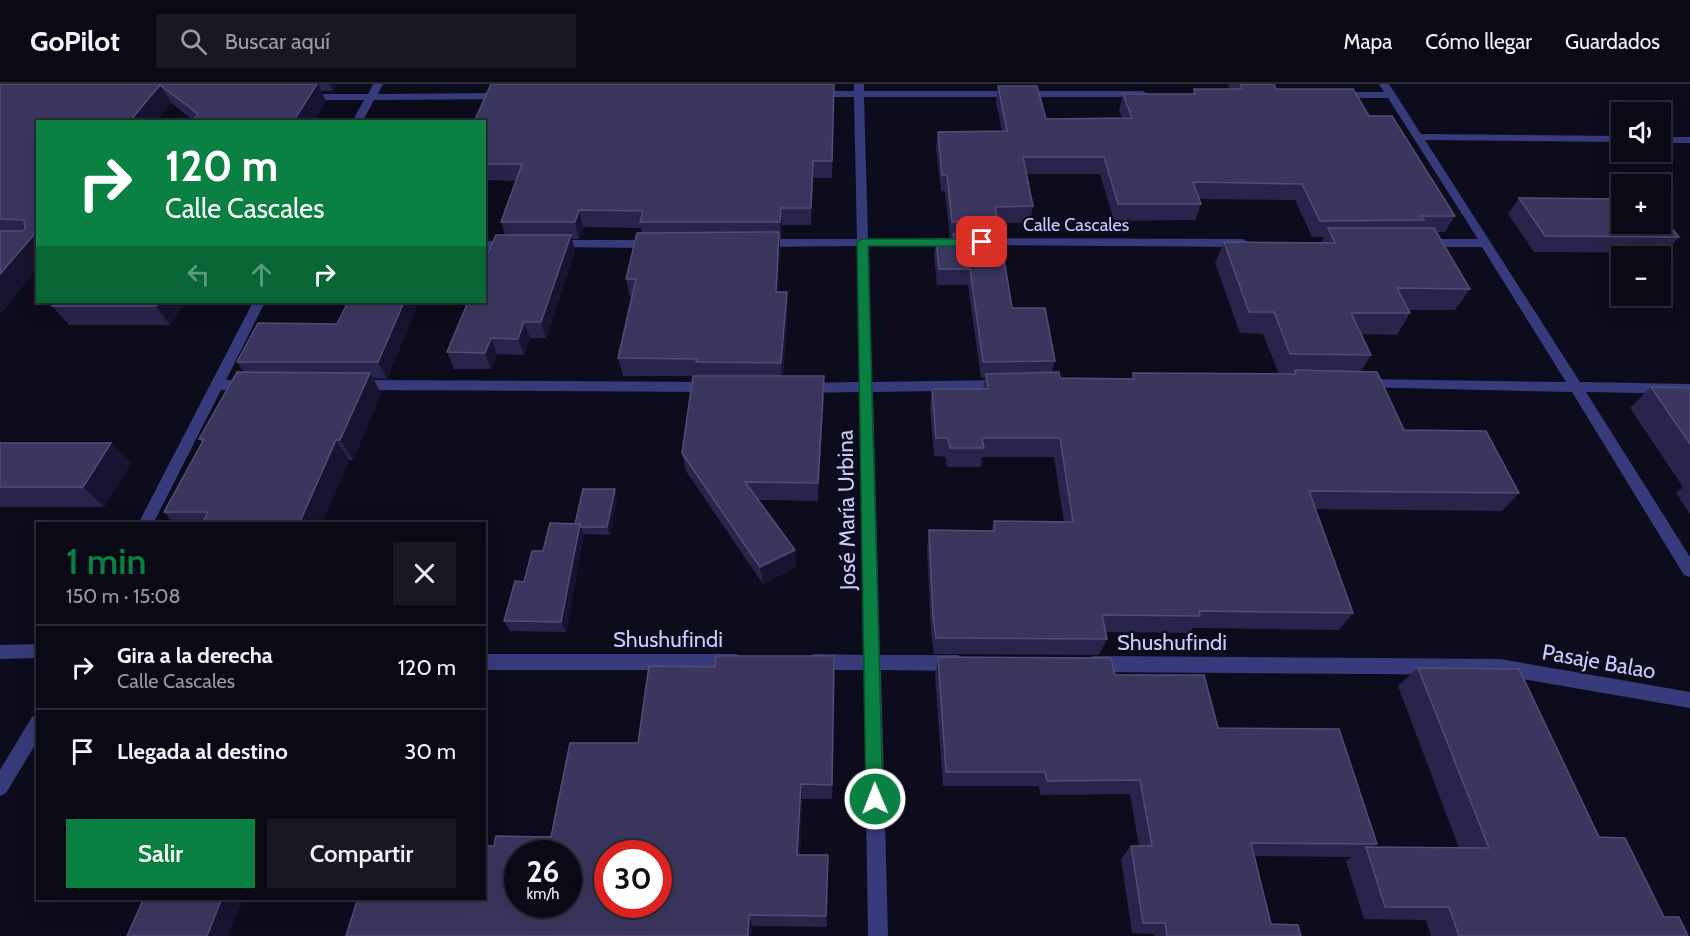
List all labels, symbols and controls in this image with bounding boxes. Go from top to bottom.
search box [156,14,576,68]
text: GoPilot [30,24,120,58]
icon: search [177,25,210,58]
text: Buscar aquí [225,28,330,55]
text: Mapa [1344,29,1392,54]
text: Cómo llegar [1425,29,1532,54]
text: Guardados [1565,29,1660,54]
map controls [1611,102,1671,306]
button: sound [1611,102,1671,162]
text: 120 m [165,140,278,192]
icon: right [66,144,144,222]
button: + [1611,174,1671,234]
text: Calle Cascales [165,192,324,225]
street label: Calle Cascales [1023,214,1129,236]
pin [956,216,1007,267]
icon: arrive [965,225,998,258]
button: − [1611,246,1671,306]
icon: left [182,258,215,291]
icon: ahead [245,258,278,291]
icon: right [308,258,341,291]
street label: José María Urbina [832,429,861,591]
text: 1 min [66,539,146,583]
button: close [393,542,456,605]
text: 150 m · 15:08 [66,584,181,608]
street label: Shushufindi [613,626,723,653]
street label: Shushufindi [1117,629,1227,656]
street label: Pasaje Balao [1540,638,1658,685]
text: Gira a la derecha [117,642,273,669]
icon: right [66,651,99,684]
text: 120 m [398,654,456,681]
text: Calle Cascales [117,669,235,693]
icon: arrive [66,735,99,768]
text: Llegada al destino [117,738,288,765]
text: 30 m [404,738,456,765]
position arrow [843,767,907,831]
button: Salir [66,819,255,888]
button: Compartir [267,819,456,888]
speed limit sign: 30 [594,840,672,918]
text: 26 [527,853,559,890]
text: km/h [527,885,559,903]

